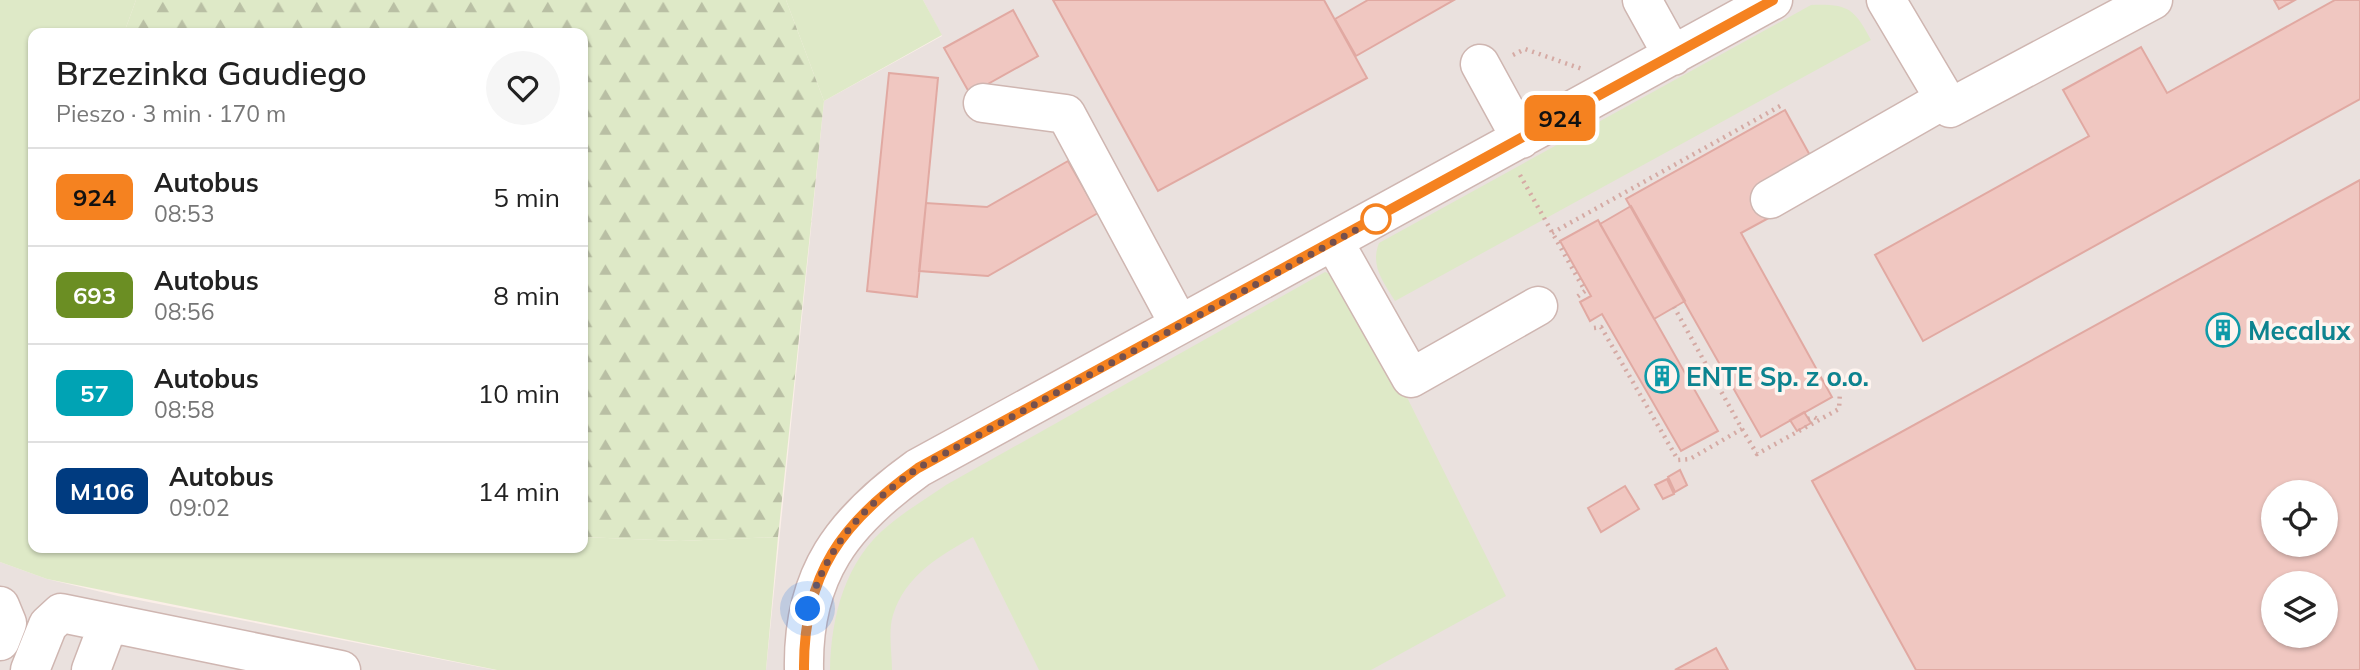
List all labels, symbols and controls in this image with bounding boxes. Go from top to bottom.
button: heart [486,51,560,125]
text: Brzezinka Gaudiego [56,52,367,93]
line badge: 924 [1520,95,1600,141]
text: Pieszo · 3 min · 170 m [56,99,286,128]
text: 924 [1538,103,1582,133]
text: Autobus [154,166,259,199]
text: 5 min [493,181,560,214]
text: 924 [73,182,116,212]
text: 08:53 [154,199,214,228]
unlabelled marker [1361,204,1391,234]
text: Autobus [154,264,259,297]
text: 8 min [493,279,560,312]
text: 693 [73,280,116,310]
text: 08:56 [154,297,214,326]
building icon: Mecalux [2204,311,2242,349]
place label: Mecalux [2248,314,2351,347]
building icon: ENTE Sp. z o.o. [1643,357,1681,395]
place label: ENTE Sp. z o.o. [1686,360,1869,393]
text: Autobus [154,362,259,395]
text: 10 min [478,377,560,410]
text: 57 [80,378,109,408]
text: 08:58 [154,395,214,424]
text: Autobus [169,460,274,493]
text: 14 min [478,475,560,508]
text: M106 [70,476,134,506]
map controls [2261,480,2338,648]
button: locate [2261,480,2338,557]
text: 09:02 [169,493,230,522]
button: layers [2261,571,2338,648]
your location [790,591,825,626]

